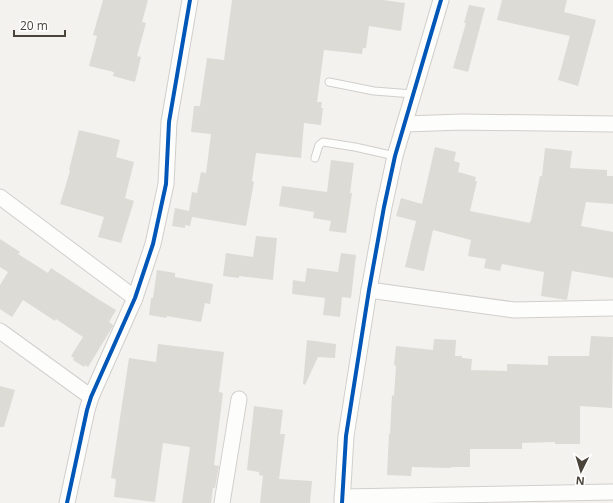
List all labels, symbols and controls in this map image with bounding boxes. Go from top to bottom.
scale bar [14,12,65,38]
text: 20 m [20,17,48,34]
north arrow [561,451,601,491]
text: N [575,474,585,489]

